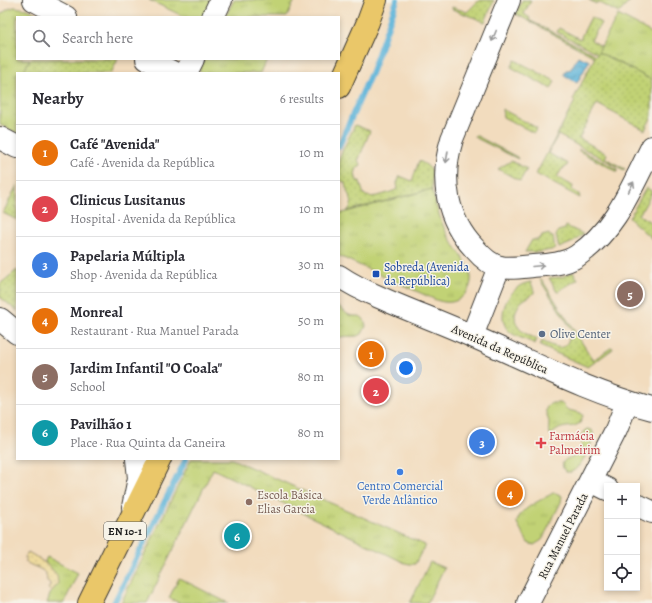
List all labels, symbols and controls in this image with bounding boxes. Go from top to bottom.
search box [16,16,340,60]
icon: search [30,27,52,49]
text: Search here [62,28,133,48]
one-way arrow [490,30,497,42]
text: Nearby [32,87,83,110]
text: 6 results [280,90,324,107]
text: Café "Avenida" [70,134,159,154]
text: 1 [43,144,47,161]
text: 10 m [299,144,324,161]
one-way arrow [443,150,451,163]
text: Café · Avenida da República [70,154,215,171]
one-way arrow [628,181,636,193]
text: Clinicus Lusitanus [70,190,185,210]
text: 2 [42,200,48,217]
text: 10 m [299,200,324,217]
text: Hospital · Avenida da República [70,210,236,227]
text: Papelaria Múltipla [70,246,185,266]
text: 3 [42,256,48,273]
text: 30 m [298,256,324,273]
place label: Sobreda (Avenida da República) [384,259,469,289]
one-way arrow [531,262,544,269]
text: Shop · Avenida da República [70,266,218,283]
marker: Sobreda (Avenida da República) [371,269,381,279]
pin: 5 [617,279,643,309]
text: Monreal [70,302,123,322]
text: 4 [42,312,48,329]
text: 50 m [298,312,324,329]
street label: Avenida da República [448,320,551,378]
text: Restaurant · Rua Manuel Parada [70,322,239,339]
place label: Olive Center [550,326,611,342]
marker: Olive Center [537,329,547,339]
pin: 1 [358,339,384,369]
text: Jardim Infantil "O Coala" [70,358,222,378]
your location [396,358,416,378]
text: 5 [42,368,48,385]
text: 80 m [297,368,324,385]
pin: 2 [363,376,389,406]
text: School [70,378,105,395]
text: Pavilhão 1 [70,414,132,434]
text: 6 [42,424,48,441]
text: 80 m [297,424,324,441]
pin: 3 [469,427,495,457]
place label: Farmácia Palmeirim [549,428,601,458]
text: Place · Rua Quinta da Caneira [70,434,226,451]
marker: Farmácia Palmeirim [536,438,546,448]
marker: Centro Comercial Verde Atlântico [395,467,405,477]
place label: Centro Comercial Verde Atlântico [357,478,443,508]
pin: 4 [497,478,523,508]
map controls [604,483,640,591]
button: + [604,483,640,519]
place label: Escola Básica Elias Garcia [257,487,323,517]
street label: Rua Manuel Parada [534,490,592,582]
marker: Escola Básica Elias Garcia [244,497,254,507]
button: − [604,519,640,555]
pin: 6 [224,521,250,551]
road number: EN 10-1 [104,522,146,540]
button: locate [604,555,640,591]

